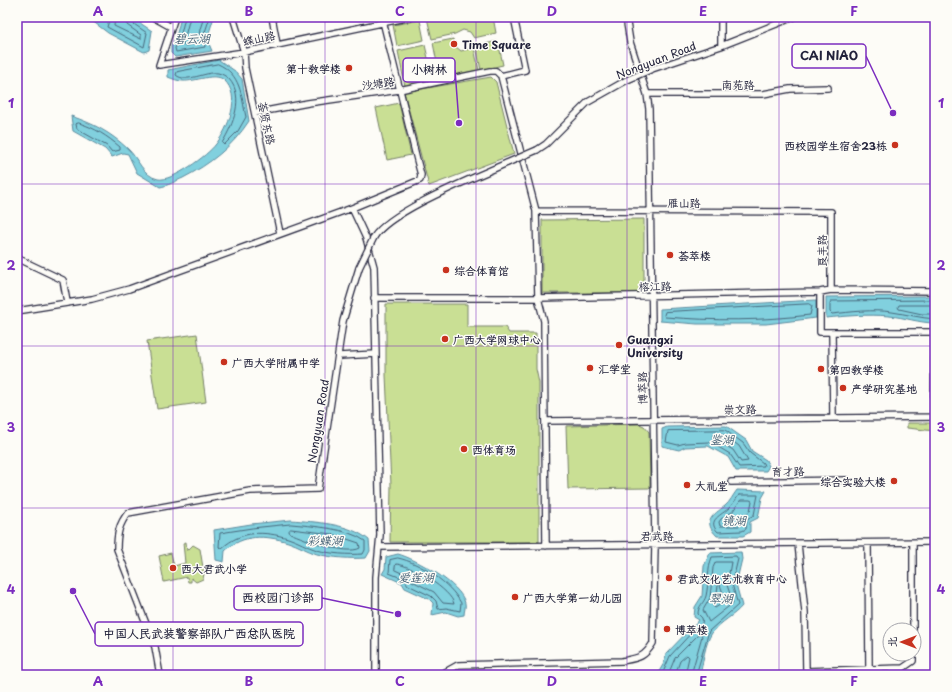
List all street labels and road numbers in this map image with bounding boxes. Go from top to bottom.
street label: 蝶山路 [241,26,277,50]
street label: Nongyuan Road [614,37,698,83]
street label: 沙塘路 [360,72,396,94]
street label: 南苑路 [722,76,755,93]
street label: 荟贤东路 [254,100,280,146]
street label: 雁山路 [668,194,701,211]
street label: 良丰路 [813,235,830,268]
street label: 榕江路 [638,277,672,295]
street label: 博萃路 [633,371,651,405]
street label: Nongyuan Road [303,378,333,464]
street label: 崇文路 [723,400,757,418]
street label: 育才路 [771,462,805,480]
street label: 君武路 [641,527,674,544]

